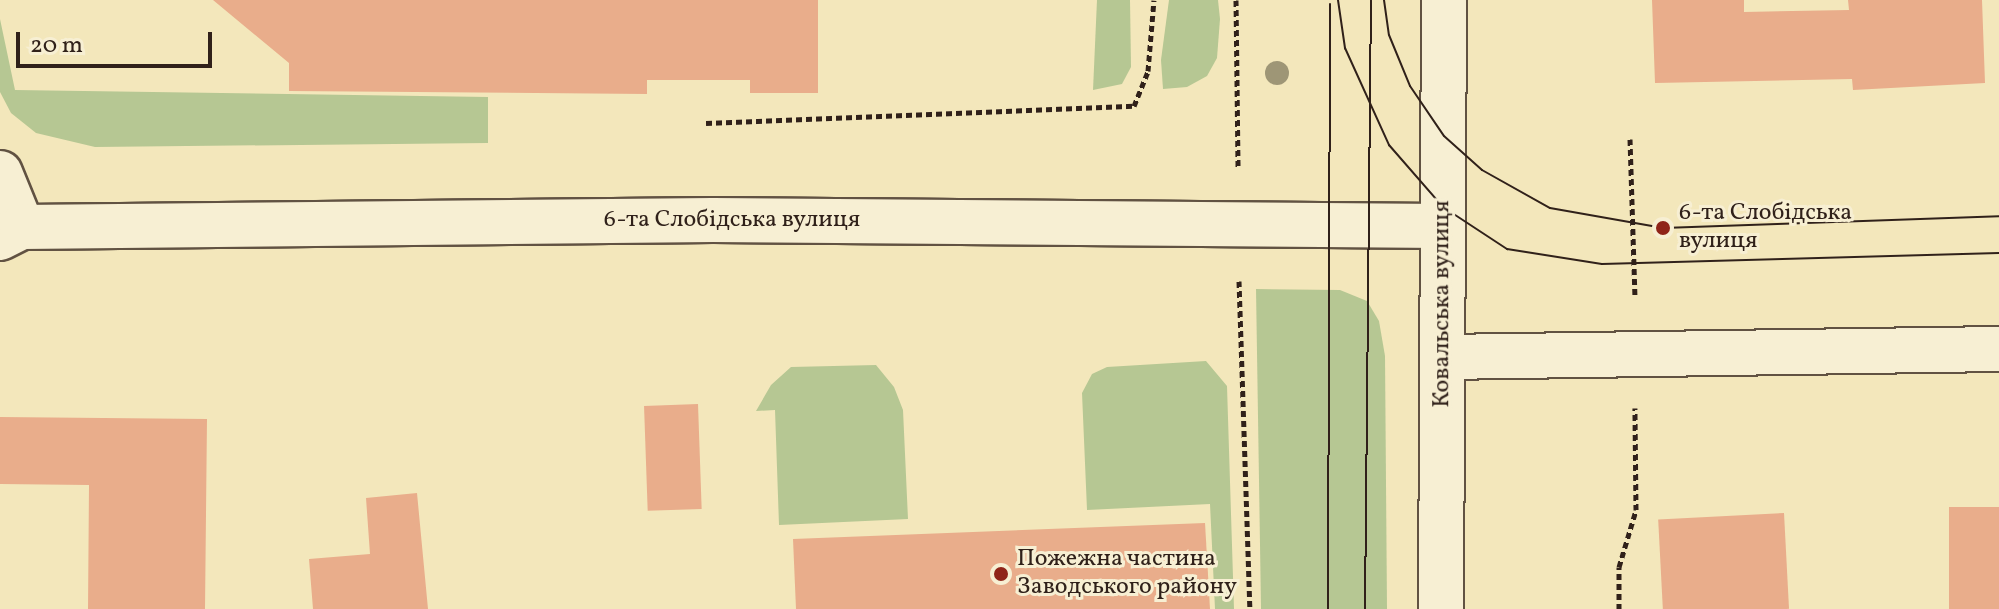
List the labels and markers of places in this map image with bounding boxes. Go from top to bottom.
place label: 6-та Слобідська вулиця [1679,200,1852,256]
marker: 6-та Слобідська вулиця [1654,219,1672,237]
place label: Пожежна частина Заводського району [1017,546,1237,602]
marker: Пожежна частина Заводського району [992,565,1010,583]

